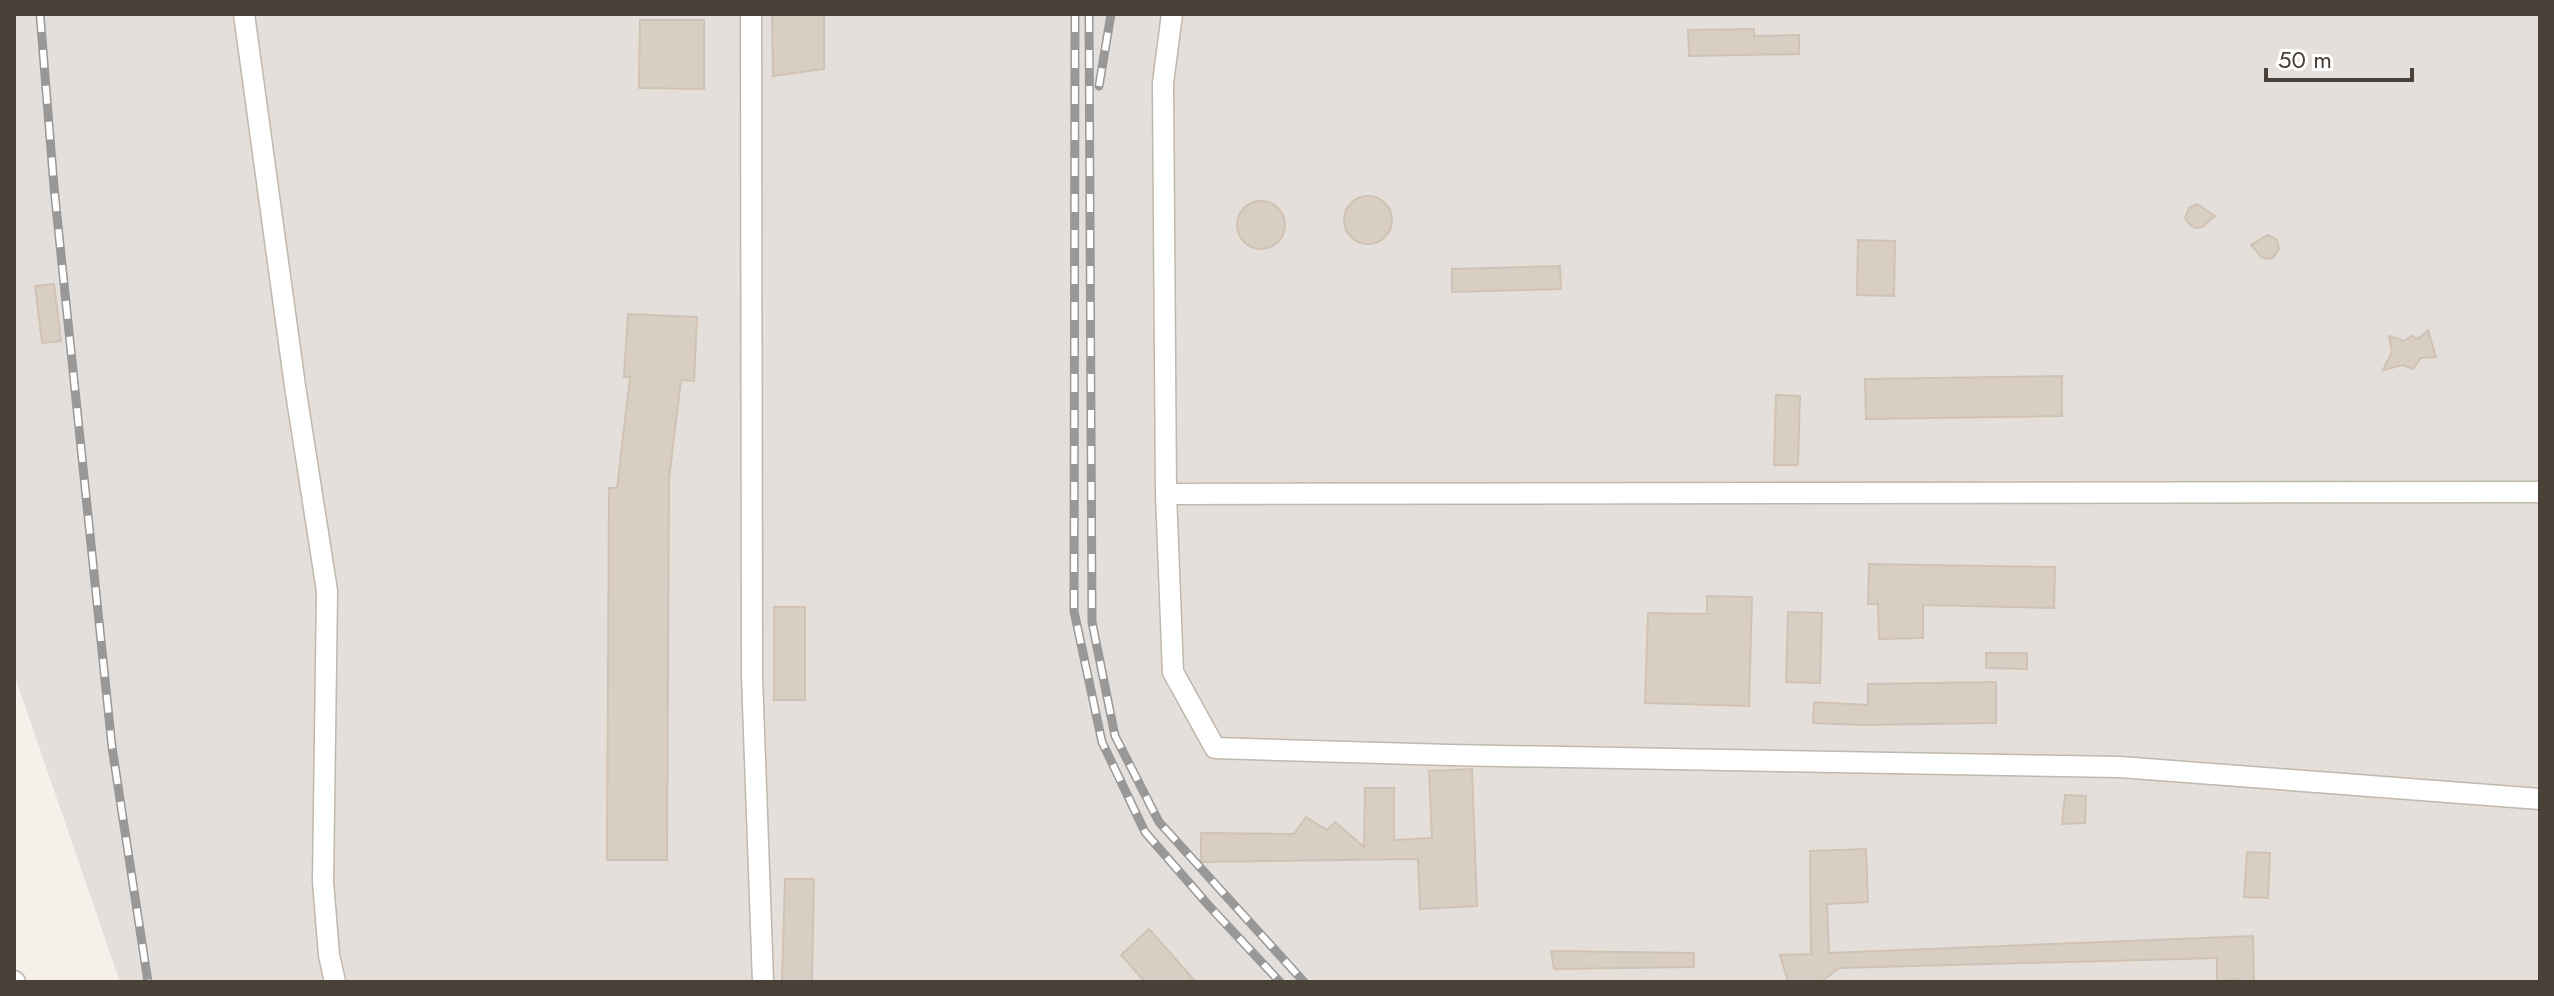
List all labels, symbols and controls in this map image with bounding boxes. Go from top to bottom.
scale bar [2266,32,2412,82]
text: 50 m [2278,42,2332,77]

